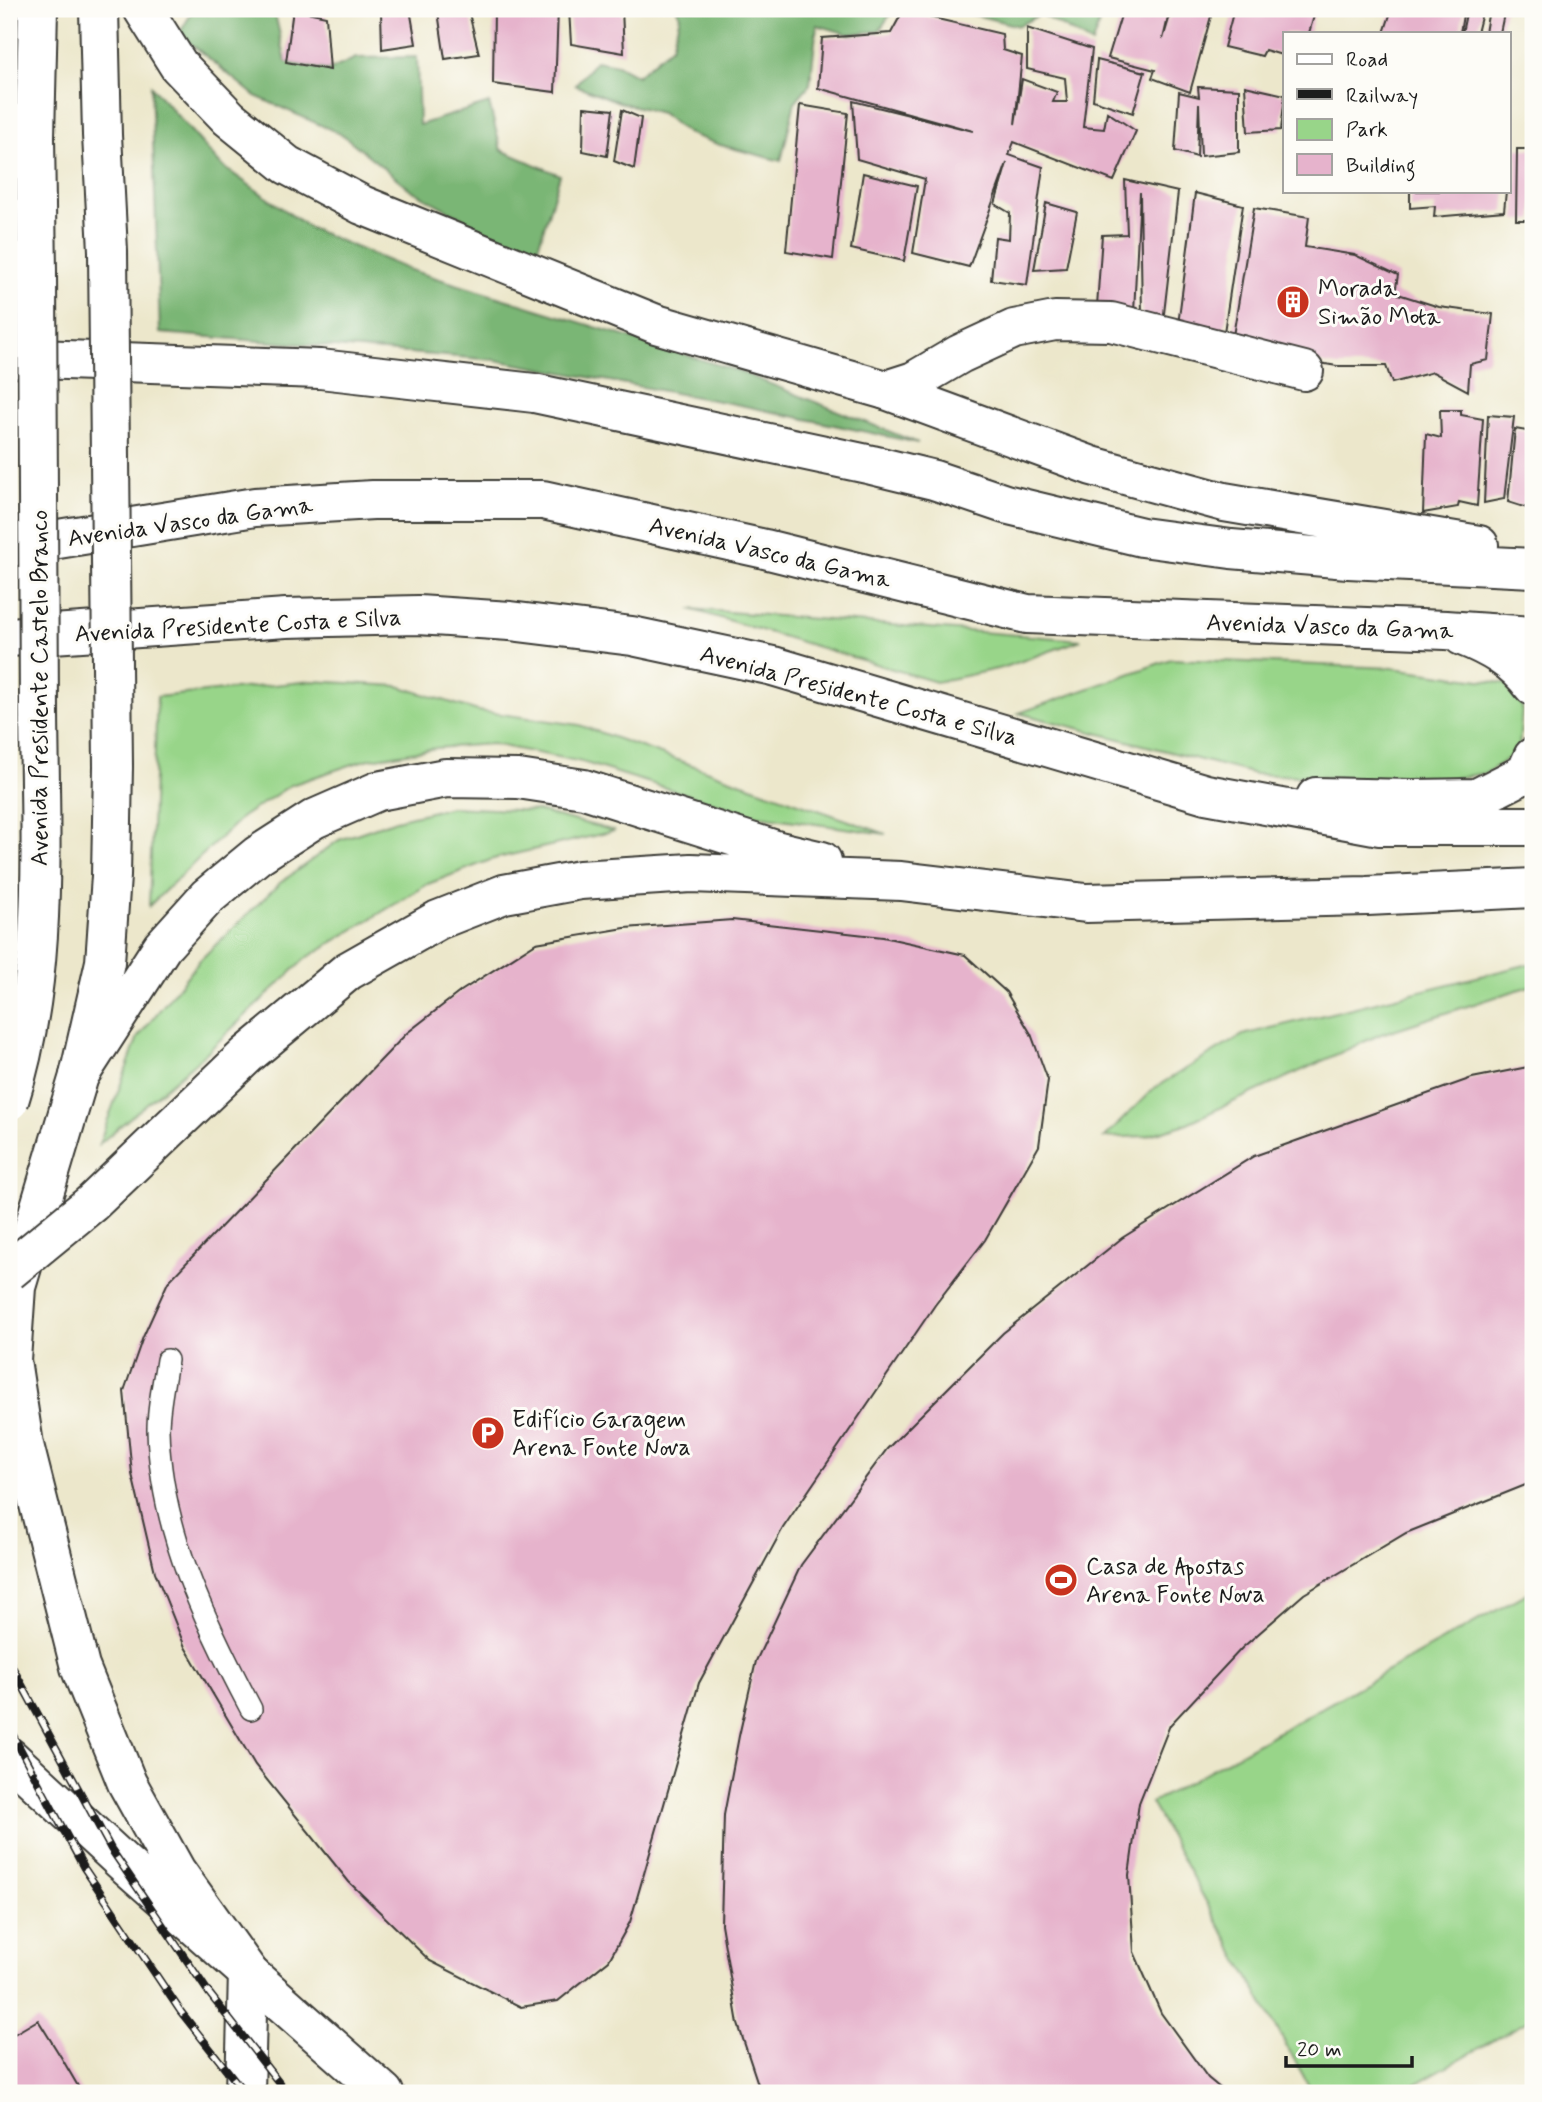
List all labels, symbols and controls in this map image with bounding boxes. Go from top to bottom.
legend [1283,32,1510,192]
text: Road [1346,46,1388,74]
text: Railway [1346,82,1418,110]
text: Park [1346,116,1388,144]
text: Building [1346,152,1416,182]
place label: Morada Simão Mota [1318,274,1441,333]
building icon: Morada Simão Mota [1274,283,1312,321]
street label: Avenida Vasco da Gama [66,490,315,555]
street label: Avenida Presidente Castelo Branco [25,510,56,866]
street label: Avenida Vasco da Gama [646,511,894,597]
street label: Avenida Presidente Costa e Silva [74,602,402,651]
street label: Avenida Vasco da Gama [1206,608,1455,647]
street label: Avenida Presidente Costa e Silva [696,639,1021,754]
place label: Edifício Garagem Arena Fonte Nova [512,1405,691,1464]
parking icon: Edifício Garagem Arena Fonte Nova [469,1414,507,1452]
place label: Casa de Apostas Arena Fonte Nova [1086,1552,1265,1611]
sports icon: Casa de Apostas Arena Fonte Nova [1042,1561,1080,1599]
scale bar [1286,2025,1412,2069]
text: 20 m [1297,2036,1342,2064]

